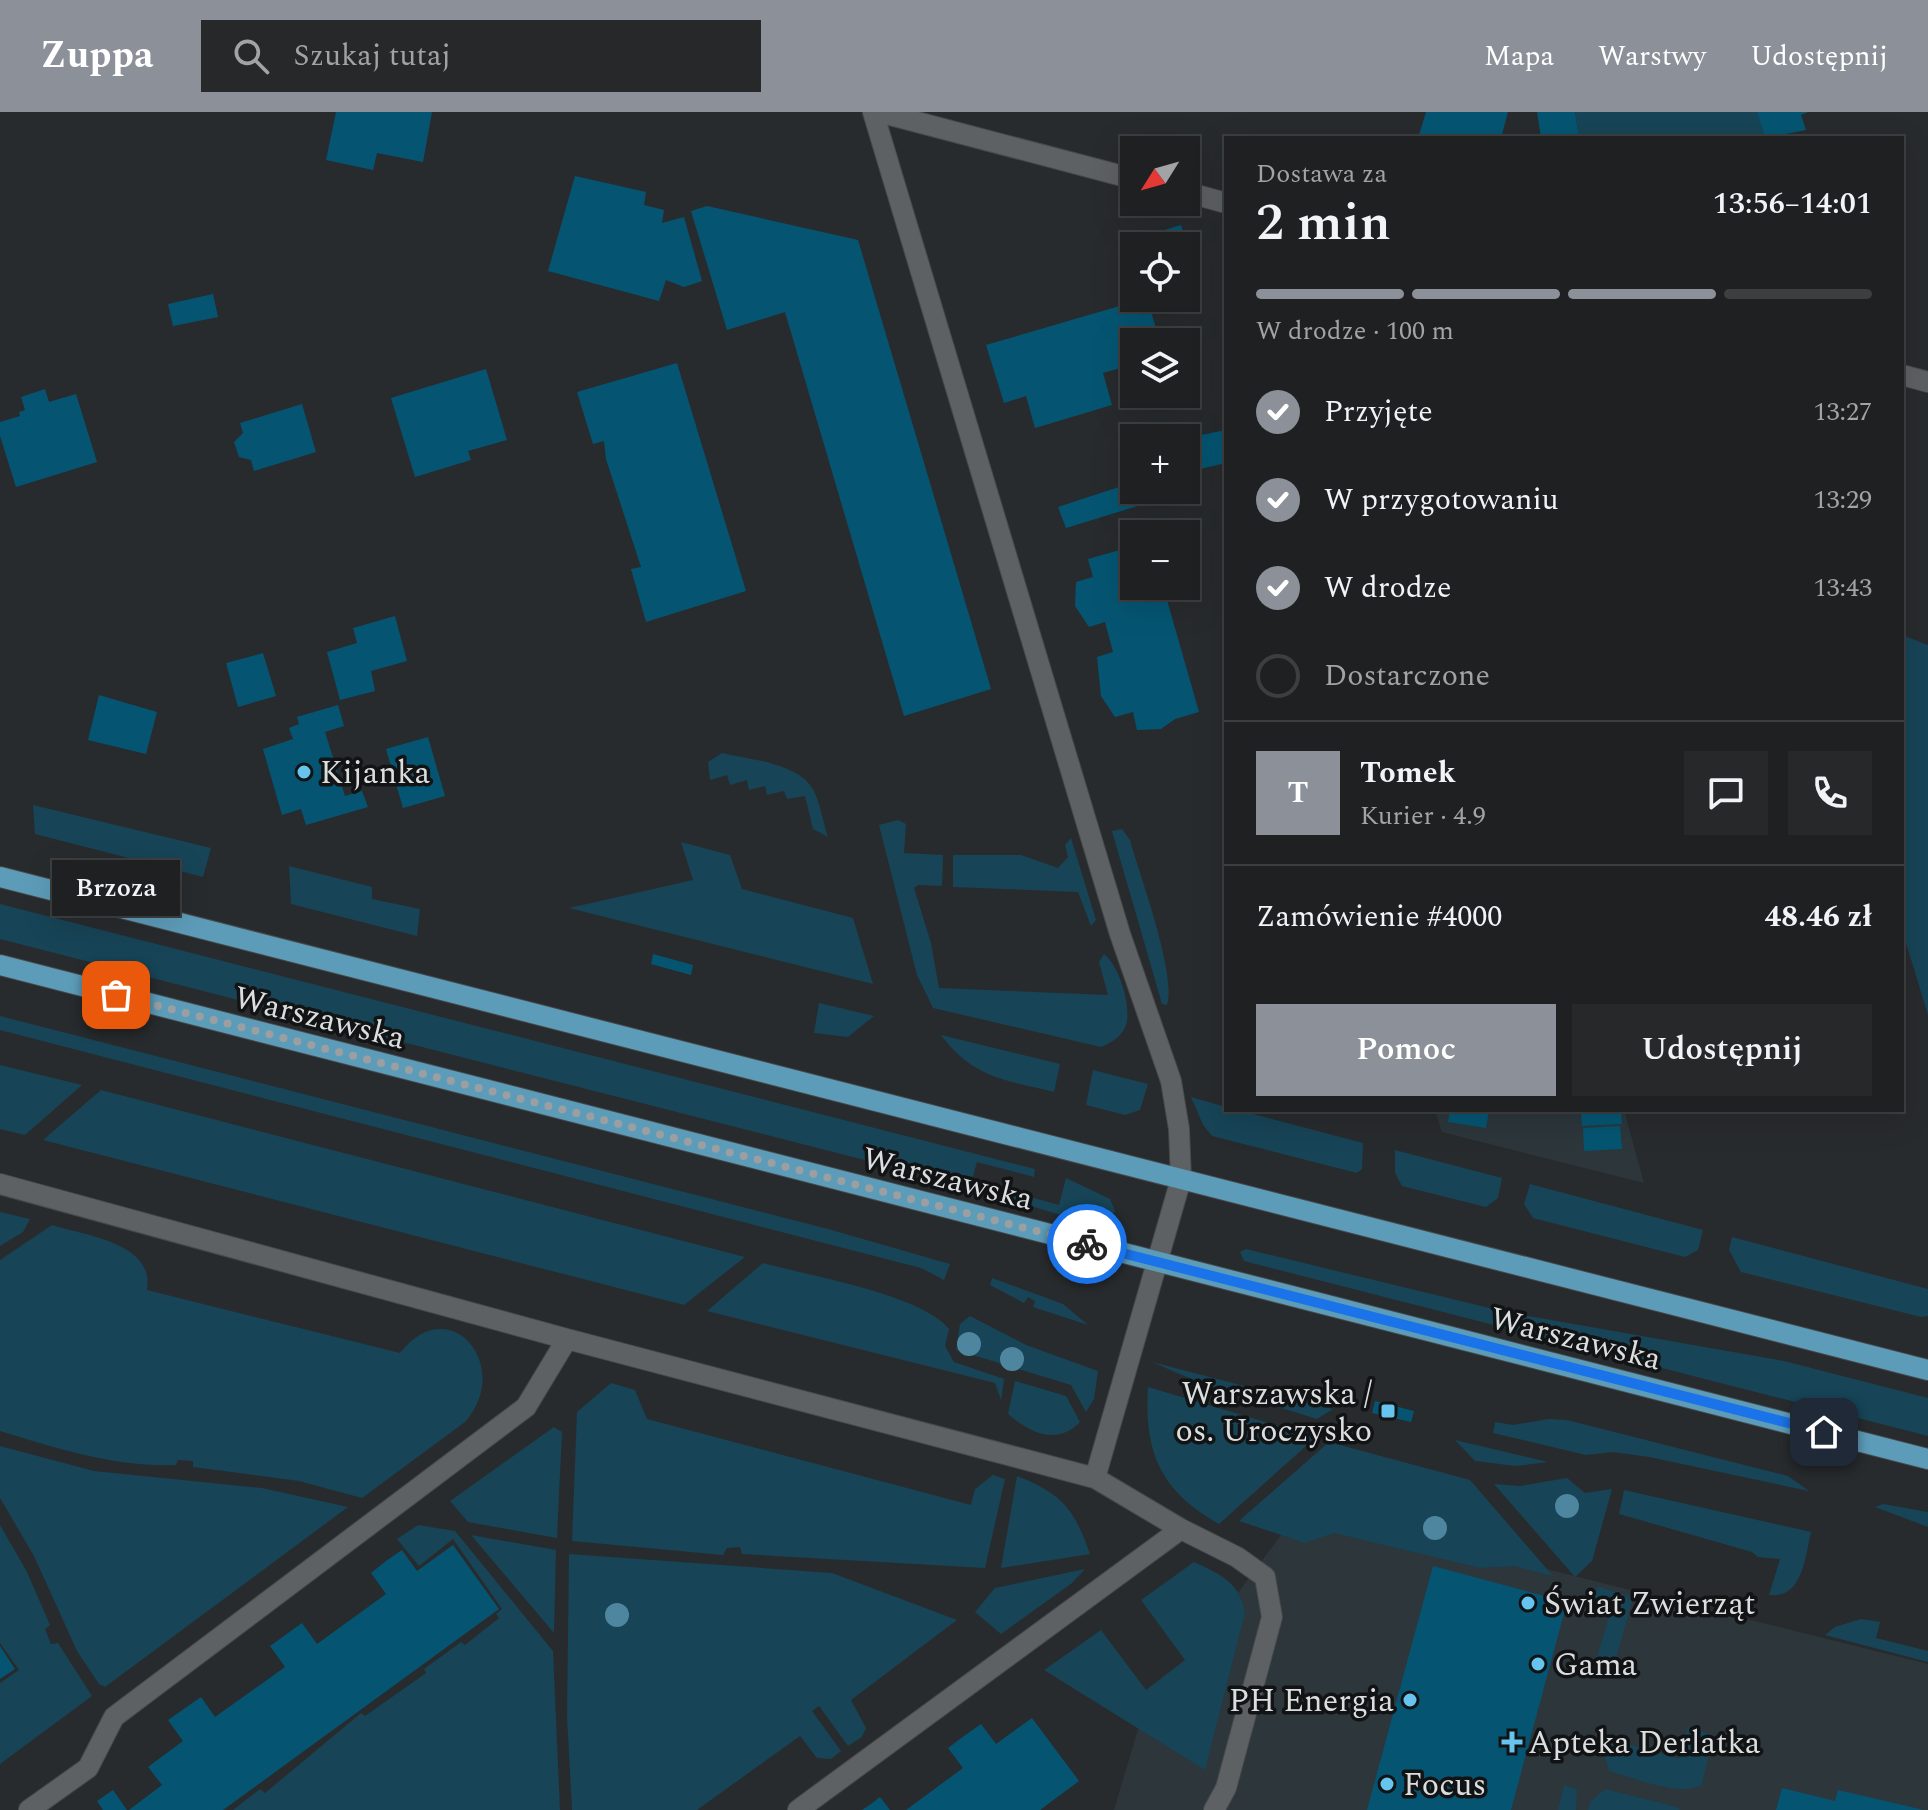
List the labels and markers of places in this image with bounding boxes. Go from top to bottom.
place label: Kijanka [320,749,430,798]
marker: Kijanka [295,763,313,781]
callout: Brzoza [52,859,180,915]
pin [82,961,150,1029]
place label: Warszawska / os. Uroczysko [1175,1370,1372,1456]
pin [1790,1398,1858,1466]
marker: Warszawska / os. Uroczysko [1379,1402,1397,1420]
place label: Świat Zwierząt [1544,1580,1755,1629]
marker: Świat Zwierząt [1519,1594,1537,1612]
place label: Gama [1554,1641,1638,1690]
marker: Gama [1529,1655,1547,1673]
place label: PH Energia [1229,1677,1394,1726]
marker: PH Energia [1401,1691,1419,1709]
place label: Apteka Derlatka [1528,1719,1761,1768]
marker: Apteka Derlatka [1503,1733,1521,1751]
place label: Focus [1403,1761,1486,1810]
marker: Focus [1378,1775,1396,1793]

